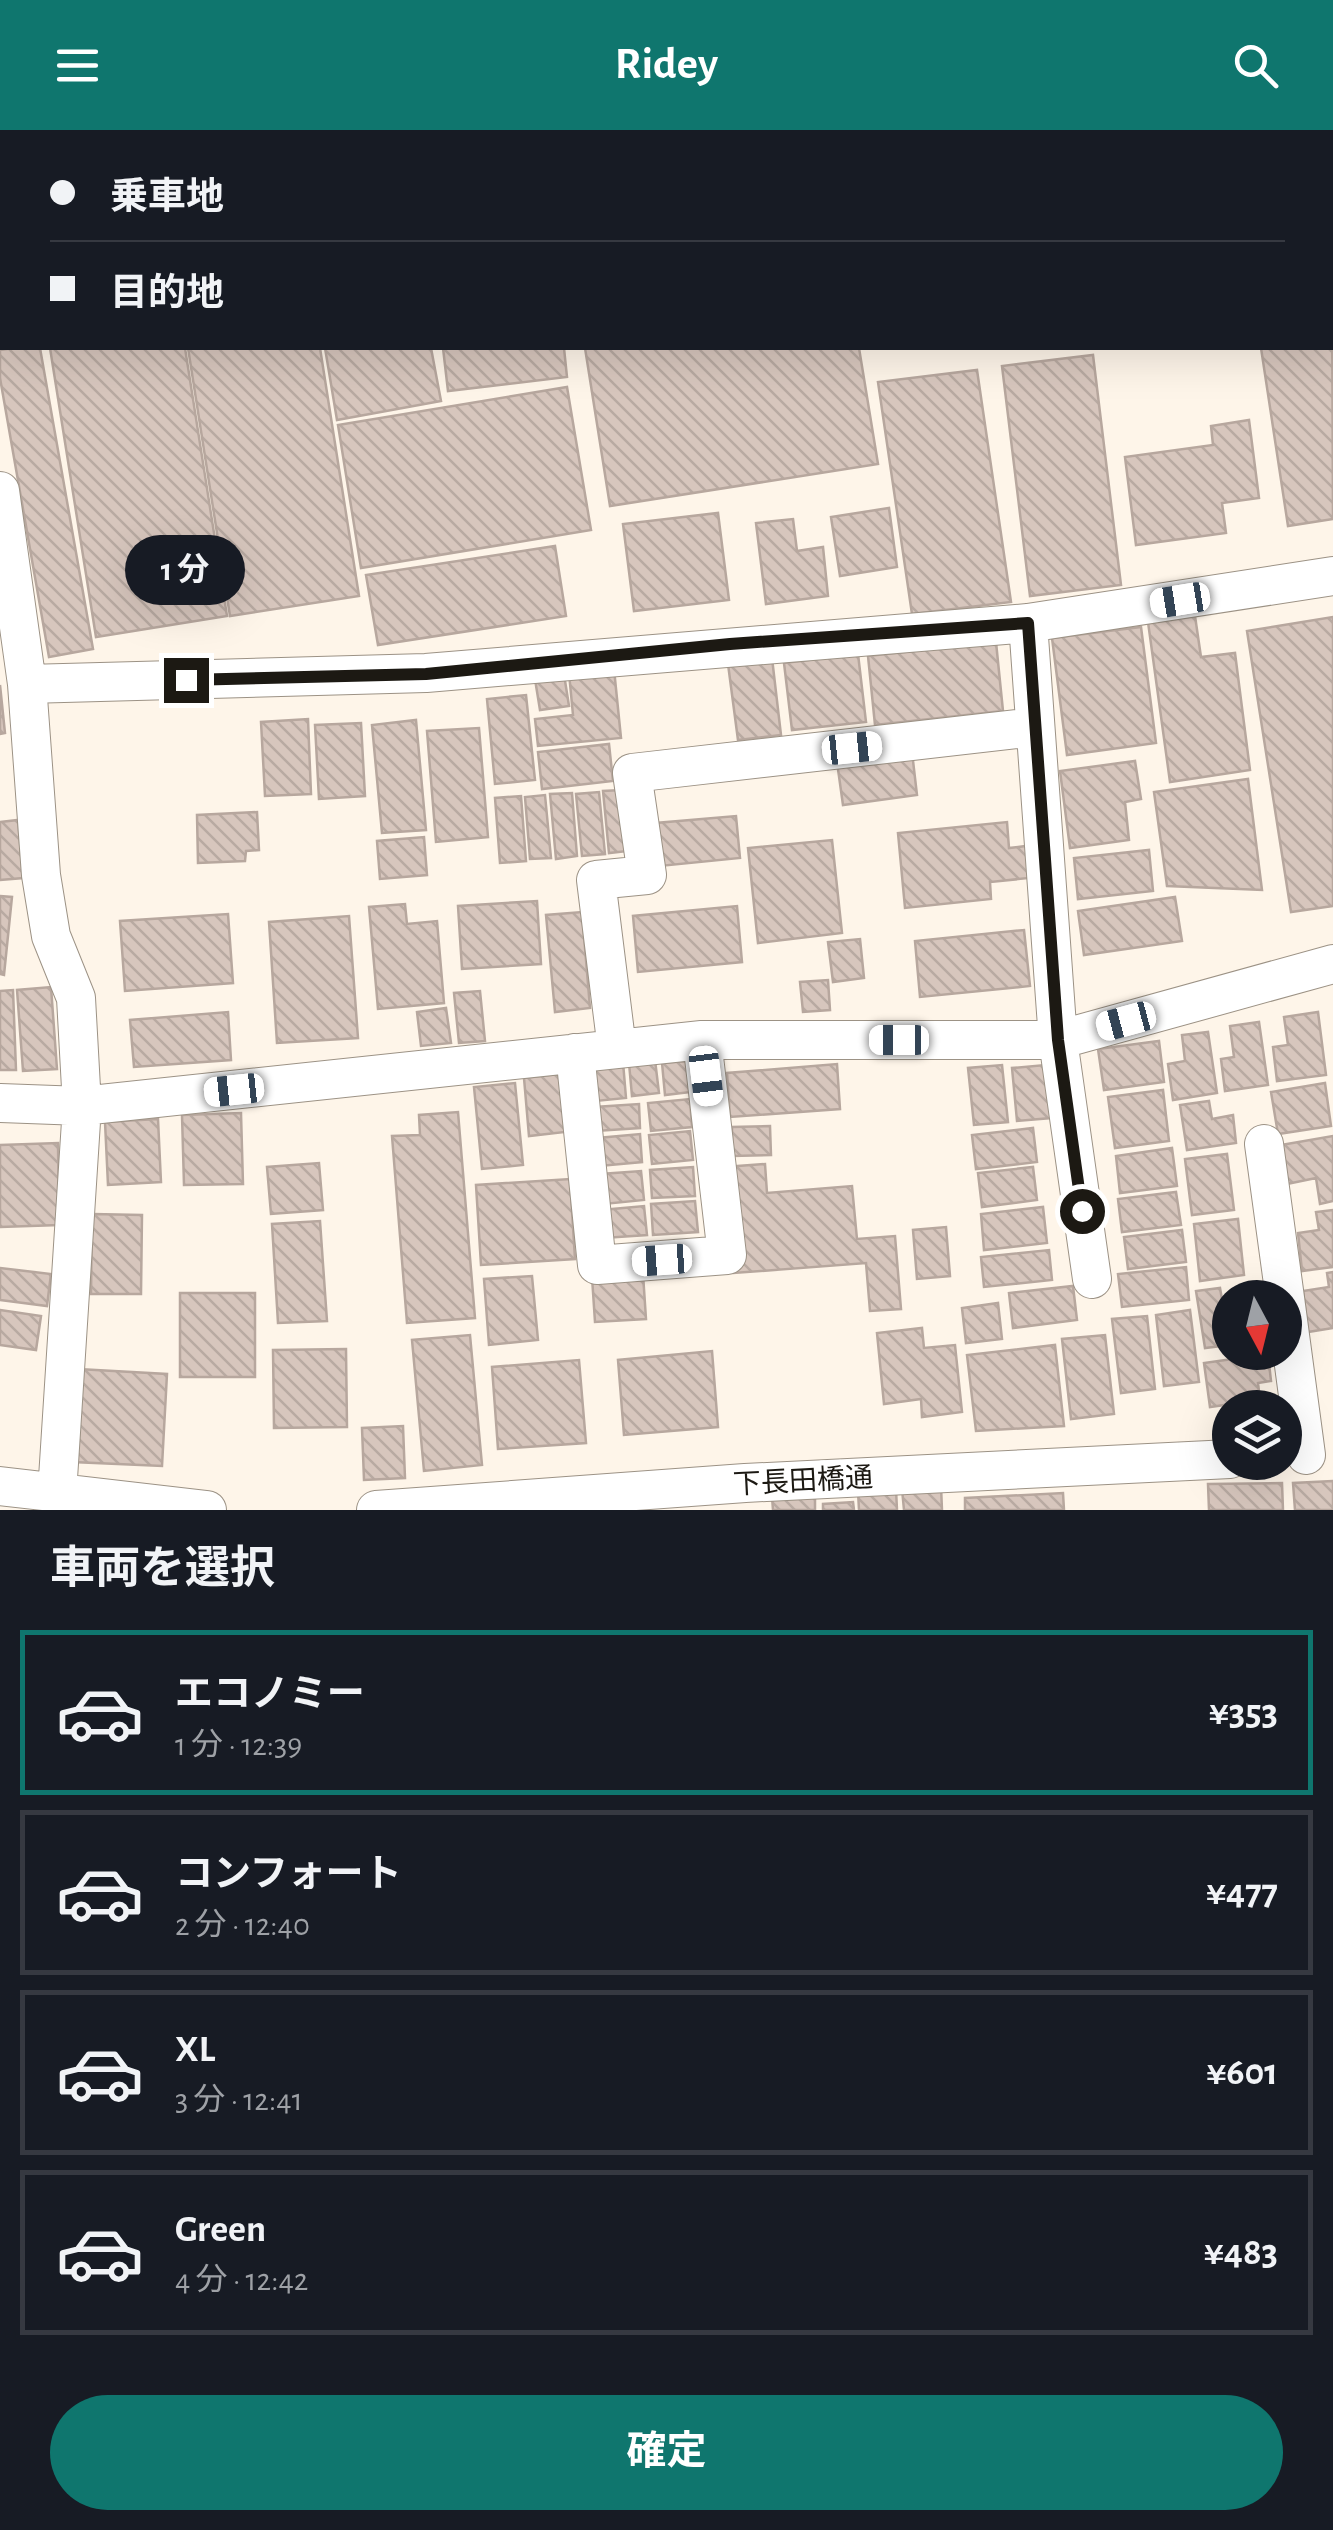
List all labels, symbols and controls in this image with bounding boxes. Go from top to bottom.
icon: menu [50,38,105,93]
icon: search [1228,38,1283,93]
text: Ridey [615,42,718,87]
text: 乗車地 [110,179,224,217]
text: 目的地 [110,275,224,313]
callout: 1 分 [126,535,246,605]
text: 1 分 [161,554,209,586]
car [1148,580,1212,620]
route end [164,658,209,703]
car [821,730,883,766]
car [1093,999,1159,1043]
car [869,1025,929,1055]
car [687,1044,725,1108]
car [203,1072,265,1108]
route start [1060,1189,1105,1234]
car [631,1243,693,1277]
north arrow [1212,1280,1302,1370]
map controls [1212,1280,1302,1480]
button: layers [1212,1390,1302,1480]
street label: 下長田橋通 [732,1462,874,1500]
text: 車両を選択 [50,1547,275,1592]
icon: car [55,1668,145,1758]
text: エコノミー [175,1676,365,1714]
text: ¥353 [1209,1694,1278,1732]
text: 1 分 · 12:39 [175,1729,302,1761]
icon: car [55,1848,145,1938]
text: コンフォート [175,1856,402,1894]
text: ¥477 [1206,1874,1278,1912]
text: 2 分 · 12:40 [175,1909,310,1941]
icon: car [55,2028,145,2118]
text: XL [175,2031,215,2069]
text: ¥601 [1206,2054,1278,2092]
text: 3 分 · 12:41 [175,2084,303,2116]
icon: car [55,2208,145,2298]
text: Green [175,2211,266,2249]
text: ¥483 [1204,2234,1278,2272]
text: 4 分 · 12:42 [175,2264,308,2296]
button: 確定 [50,2395,1283,2510]

